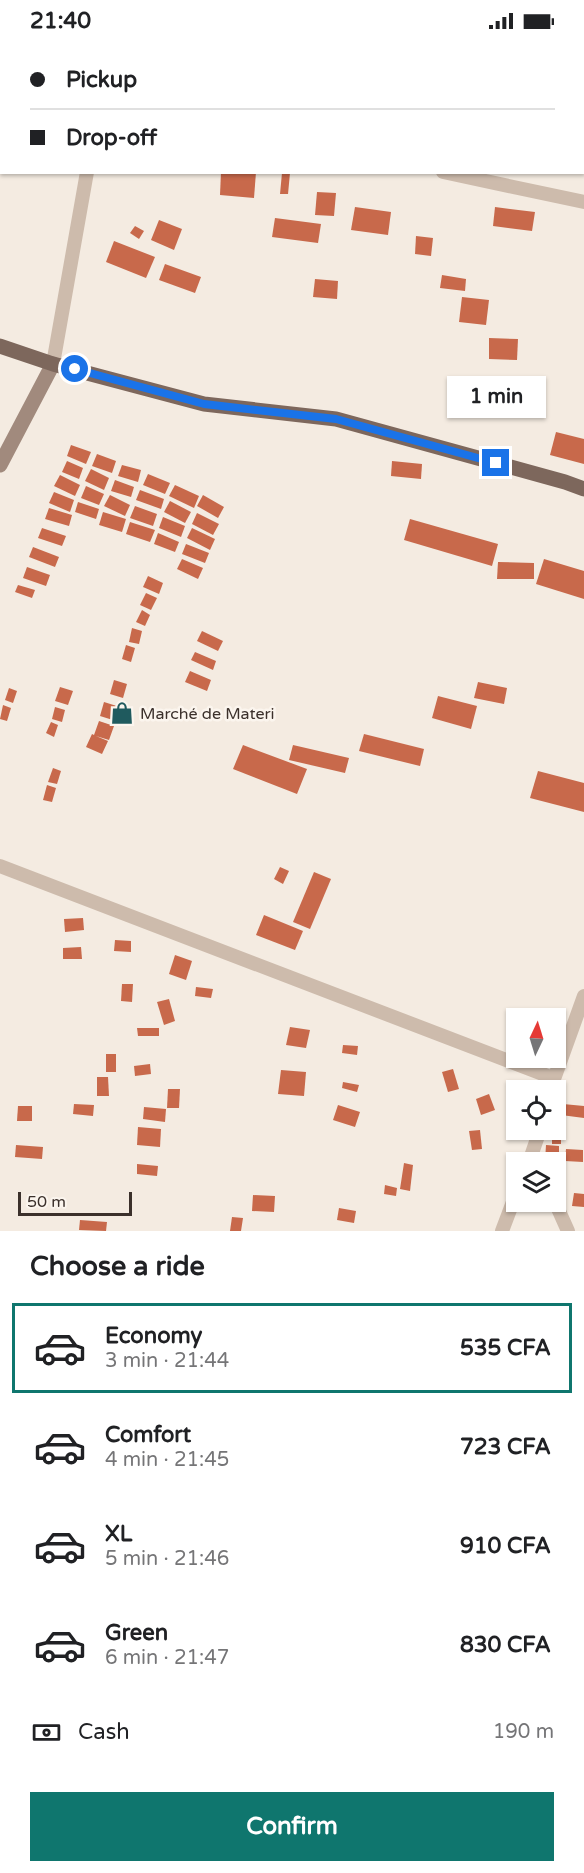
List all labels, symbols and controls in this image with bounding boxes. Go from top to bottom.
text: 21:40 [30,8,91,34]
text: Pickup [66,67,137,93]
text: Drop-off [66,125,157,151]
route start [61,355,88,382]
callout: 1 min [446,376,546,418]
text: 1 min [470,385,523,409]
route end [482,449,509,476]
shop icon: Marché de Materi [109,700,135,726]
place label: Marché de Materi [140,704,275,724]
north arrow [506,1008,566,1068]
map controls [506,1008,566,1212]
button: locate [506,1080,566,1140]
button: layers [506,1152,566,1212]
scale bar [18,1189,132,1216]
text: 50 m [27,1192,66,1212]
text: Choose a ride [30,1250,205,1283]
icon: car [33,1321,87,1375]
text: Economy [105,1323,202,1349]
text: 535 CFA [460,1335,551,1361]
text: 3 min · 21:44 [105,1349,229,1373]
icon: car [33,1420,87,1474]
text: Comfort [105,1422,191,1448]
text: 723 CFA [460,1434,551,1460]
text: 4 min · 21:45 [105,1448,229,1472]
icon: car [33,1519,87,1573]
text: XL [105,1521,132,1547]
text: 910 CFA [460,1533,551,1559]
text: 5 min · 21:46 [105,1547,229,1571]
icon: car [33,1618,87,1672]
text: Green [105,1620,168,1646]
text: 830 CFA [460,1632,551,1658]
text: 6 min · 21:47 [105,1646,229,1670]
icon: cash [30,1716,63,1749]
text: Cash [78,1719,130,1745]
text: 190 m [493,1720,554,1744]
button: Confirm [30,1792,554,1861]

